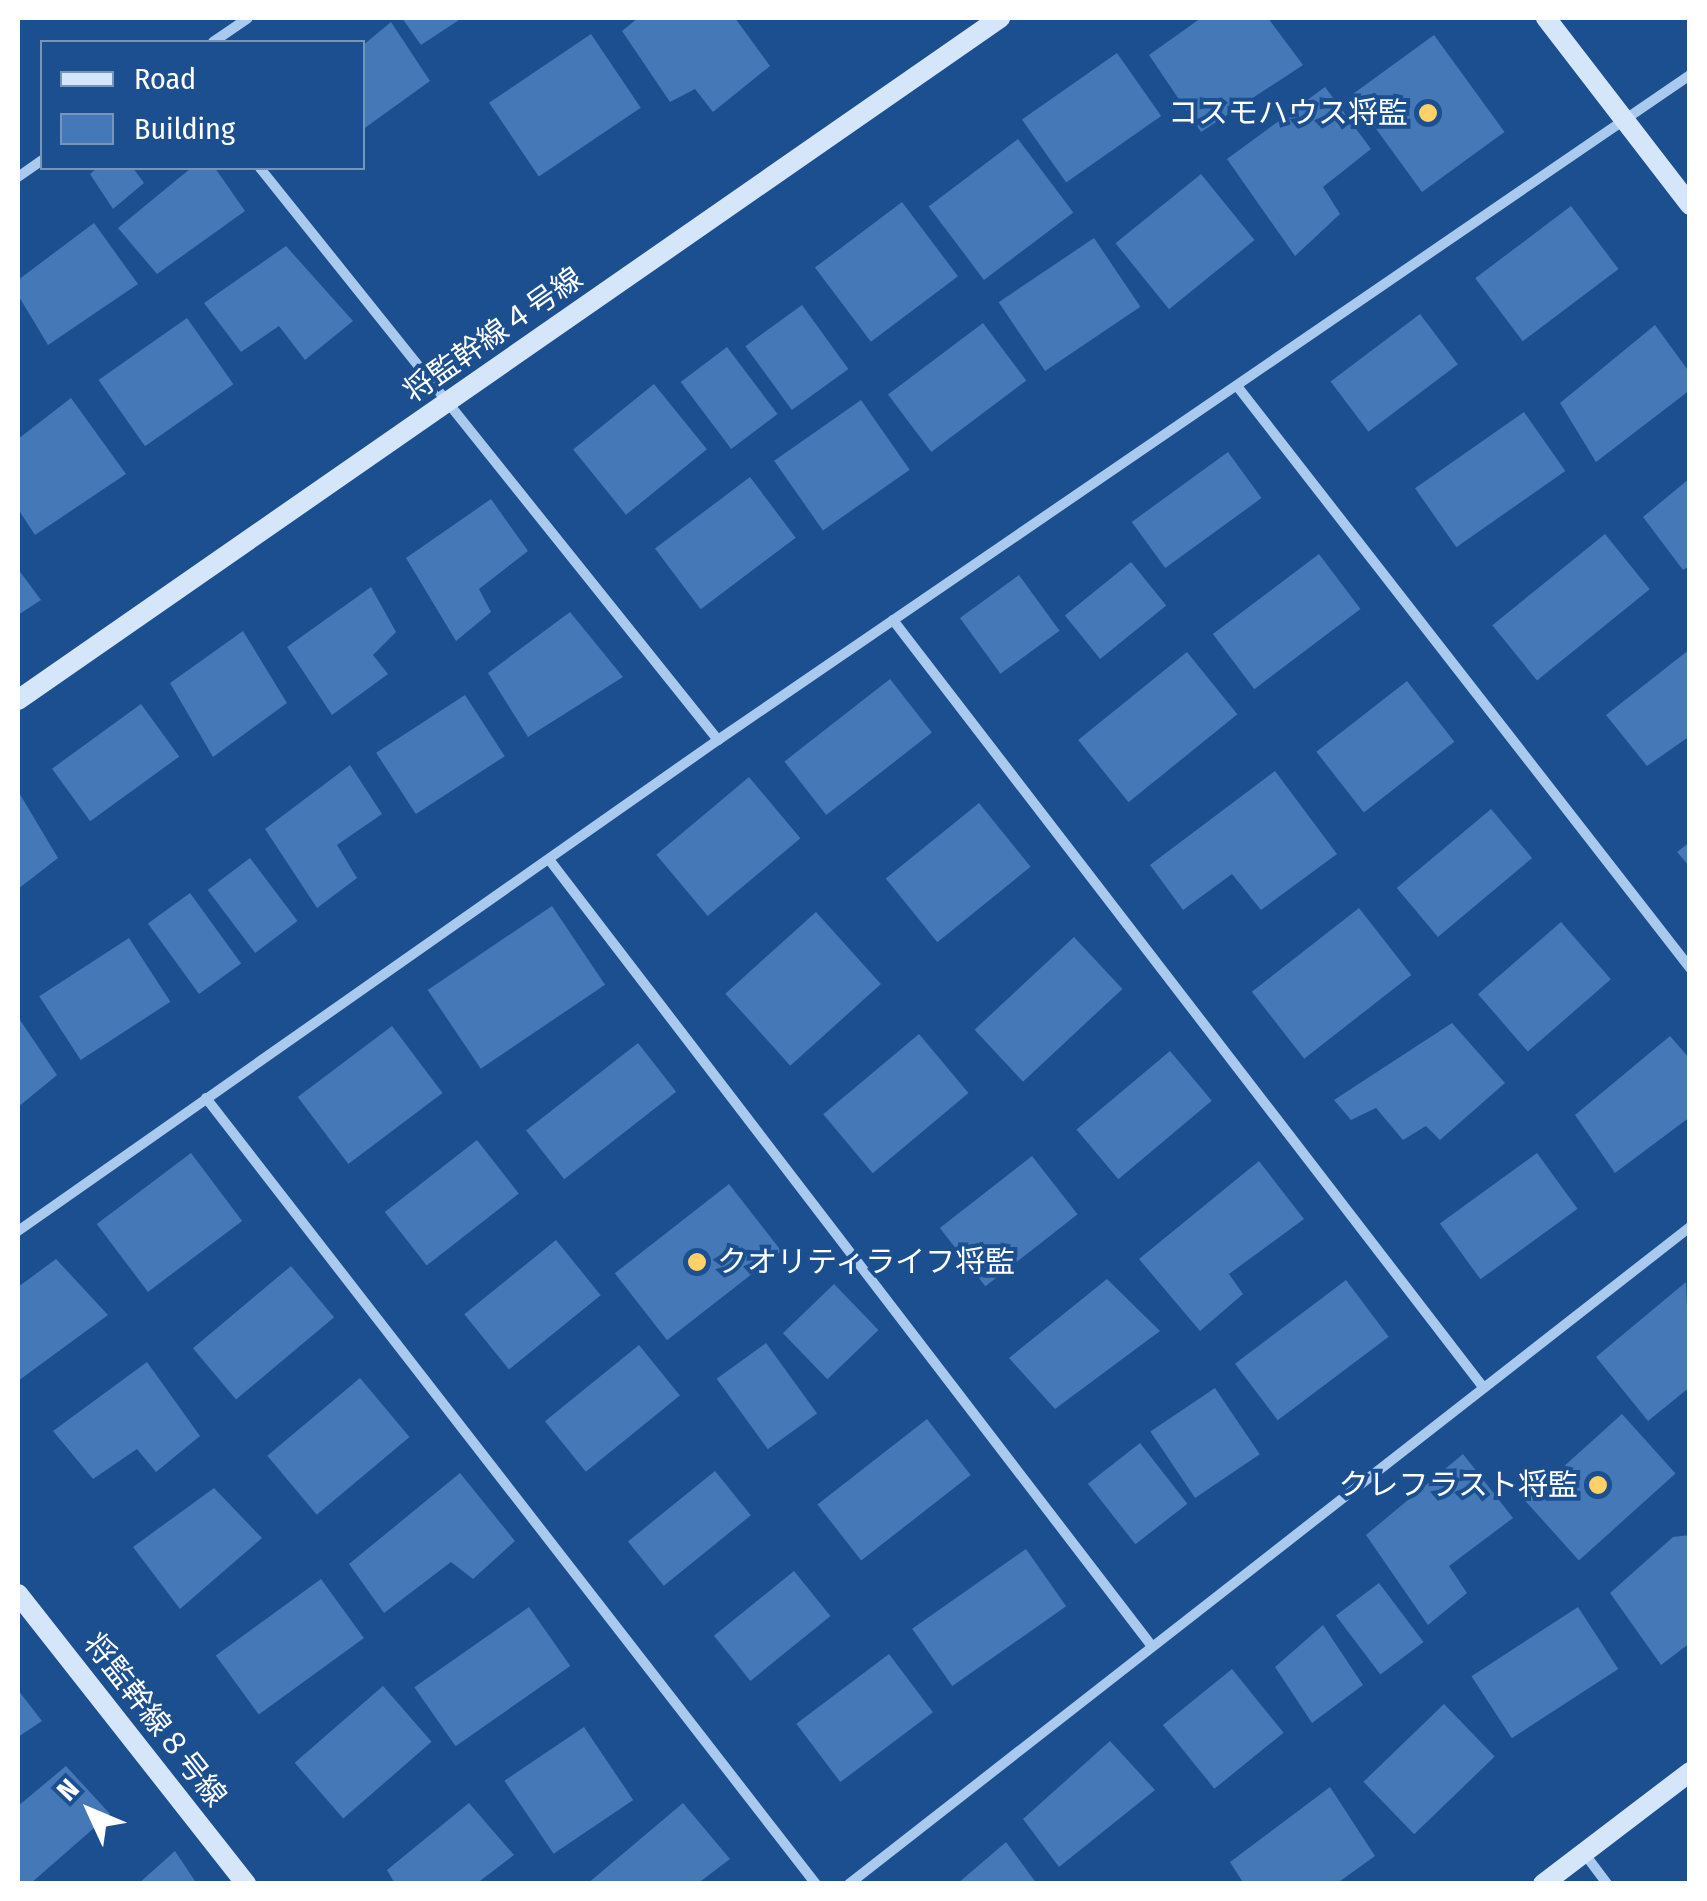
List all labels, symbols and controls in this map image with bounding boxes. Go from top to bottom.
legend [40,40,365,170]
text: Road [134,61,196,97]
place label: コスモハウス将監 [1168,95,1408,131]
marker: コスモハウス将監 [1417,102,1439,124]
text: Building [134,111,235,147]
street label: 将監幹線４号線 [397,260,589,410]
place label: クオリティライフ将監 [717,1244,1017,1280]
marker: クオリティライフ将監 [686,1251,708,1273]
place label: クレフラスト将監 [1338,1467,1578,1503]
marker: クレフラスト将監 [1587,1474,1609,1496]
street label: 将監幹線８号線 [76,1626,234,1814]
north arrow [40,1761,140,1861]
text: N [50,1772,86,1807]

